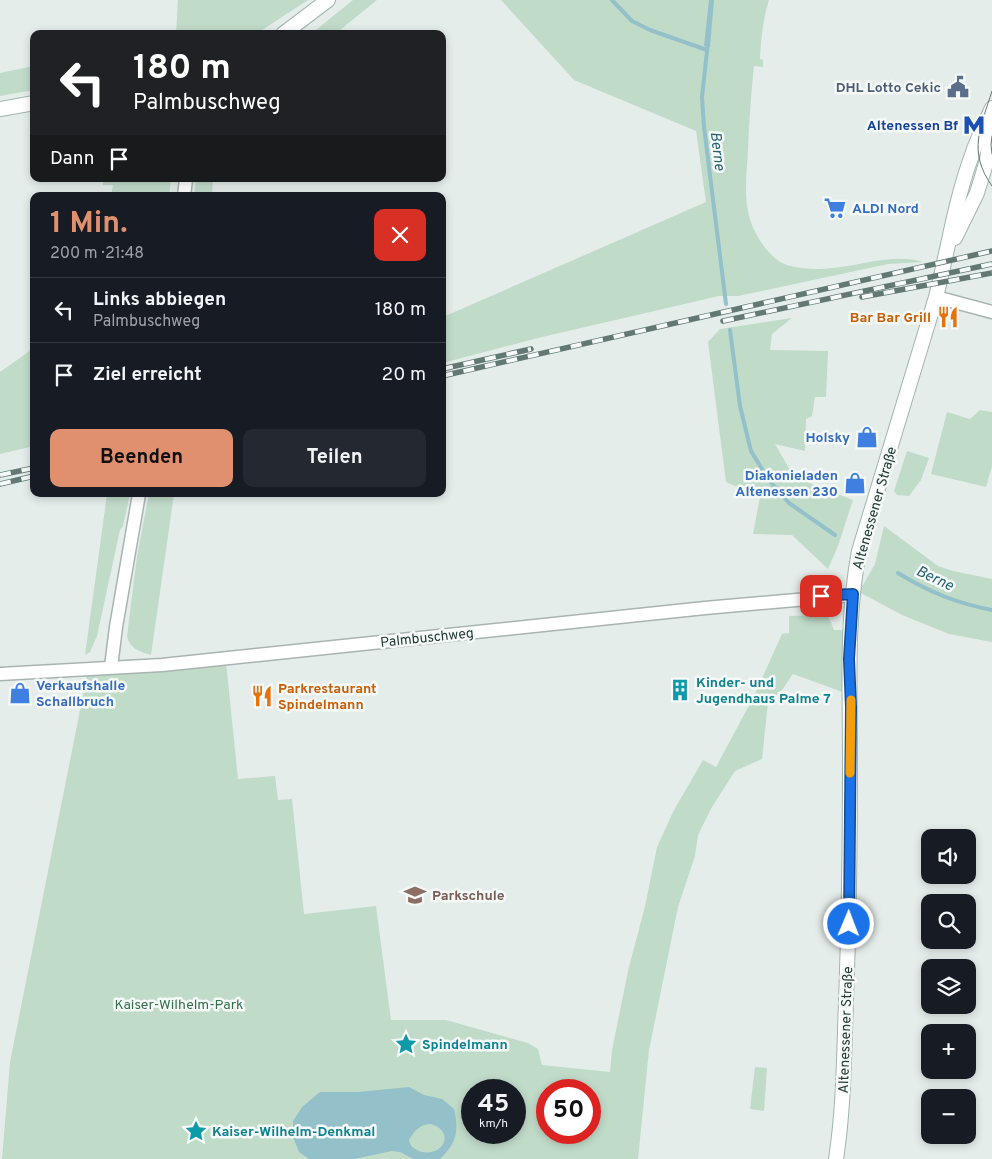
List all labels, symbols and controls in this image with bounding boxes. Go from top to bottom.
text: 180 m [133,47,231,91]
icon: left [50,50,115,115]
public building icon: DHL Lotto Cekic [945,74,971,100]
place label: DHL Lotto Cekic [836,80,941,97]
text: Palmbuschweg [133,90,281,117]
metro station icon: Altenessen Bf [961,112,987,138]
place label: Altenessen Bf [867,118,958,135]
water label: Berne [705,131,728,172]
icon: arrive [105,145,133,173]
text: Dann [50,147,95,171]
supermarket icon: ALDI Nord [822,195,848,221]
place label: ALDI Nord [852,201,919,218]
text: 1 Min. [50,206,128,243]
button: close [374,209,426,261]
text: 200 m · 21:48 [50,244,144,264]
text: Links abbiegen [93,288,226,312]
icon: left [50,296,78,324]
text: 180 m [375,298,426,322]
restaurant icon: Bar Bar Grill [935,304,961,330]
place label: Bar Bar Grill [850,310,931,327]
text: Palmbuschweg [93,312,200,332]
icon: arrive [50,361,78,389]
text: Ziel erreicht [93,363,202,387]
text: 20 m [382,363,426,387]
shop icon: Holsky [854,424,880,450]
button: Beenden [50,429,233,487]
button: Teilen [243,429,426,487]
place label: Holsky [805,430,850,447]
street label: Altenessener Straße [850,445,901,572]
place label: Diakonieladen Altenessen 230 [735,468,838,501]
shop icon: Diakonieladen Altenessen 230 [842,470,868,496]
water label: Berne [913,563,956,596]
pin [800,575,842,617]
icon: arrive [807,582,835,610]
street label: Palmbuschweg [380,625,475,652]
place label: Kinder- und Jugendhaus Palme 7 [696,675,831,708]
building icon: Kinder- und Jugendhaus Palme 7 [667,677,693,703]
place label: Verkaufshalle Schallbruch [36,678,125,711]
shop icon: Verkaufshalle Schallbruch [7,680,33,706]
place label: Parkrestaurant Spindelmann [278,681,377,714]
restaurant icon: Parkrestaurant Spindelmann [249,683,275,709]
map controls [921,829,976,1144]
button: sound [921,829,976,884]
school or university icon: Parkschule [402,882,428,908]
place label: Parkschule [432,888,505,905]
button: search [921,894,976,949]
position arrow [822,897,874,949]
button: layers [921,959,976,1014]
street label: Altenessener Straße [836,966,857,1094]
park label: Kaiser-Wilhelm-Park [114,997,244,1014]
button: + [921,1024,976,1079]
place icon: Spindelmann [393,1031,419,1057]
place label: Spindelmann [422,1037,508,1054]
speed limit sign: 50 [536,1079,601,1144]
text: 45 [478,1089,509,1121]
button: − [921,1089,976,1144]
text: km/h [479,1116,508,1132]
place icon: Kaiser-Wilhelm-Denkmal [183,1118,209,1144]
place label: Kaiser-Wilhelm-Denkmal [212,1124,375,1141]

